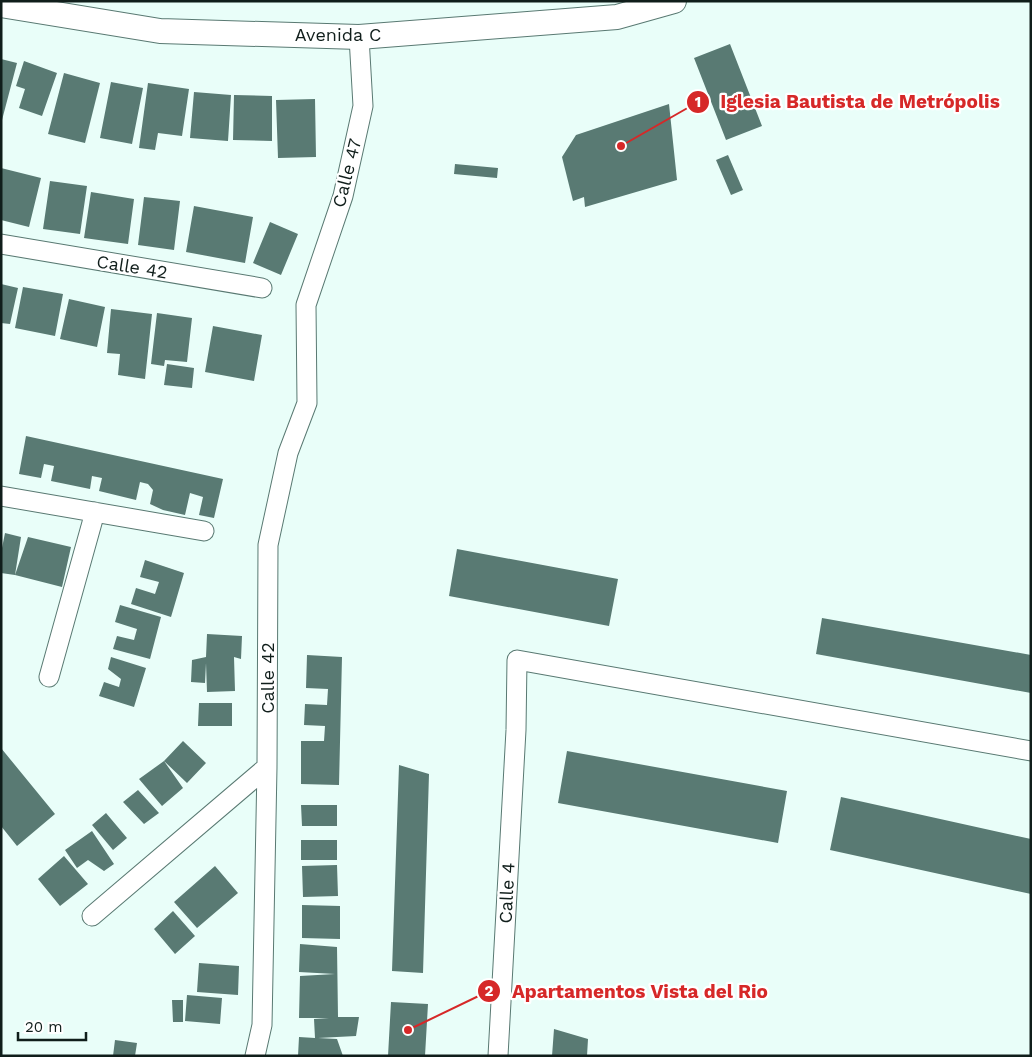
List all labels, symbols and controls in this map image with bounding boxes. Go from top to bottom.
street label: Avenida C [295,24,381,45]
callout: Iglesia Bautista de Metrópolis [685,85,1010,119]
text: Iglesia Bautista de Metrópolis [720,90,1000,113]
text: 1 [695,93,701,111]
street label: Calle 47 [328,136,365,210]
street label: Calle 42 [95,251,169,282]
street label: Calle 42 [257,642,278,714]
street label: Calle 4 [494,862,519,924]
callout: Apartamentos Vista del Rio [476,974,778,1008]
text: Apartamentos Vista del Rio [512,980,768,1003]
text: 2 [485,982,494,1000]
scale bar [18,1010,85,1042]
text: 20 m [25,1018,63,1036]

